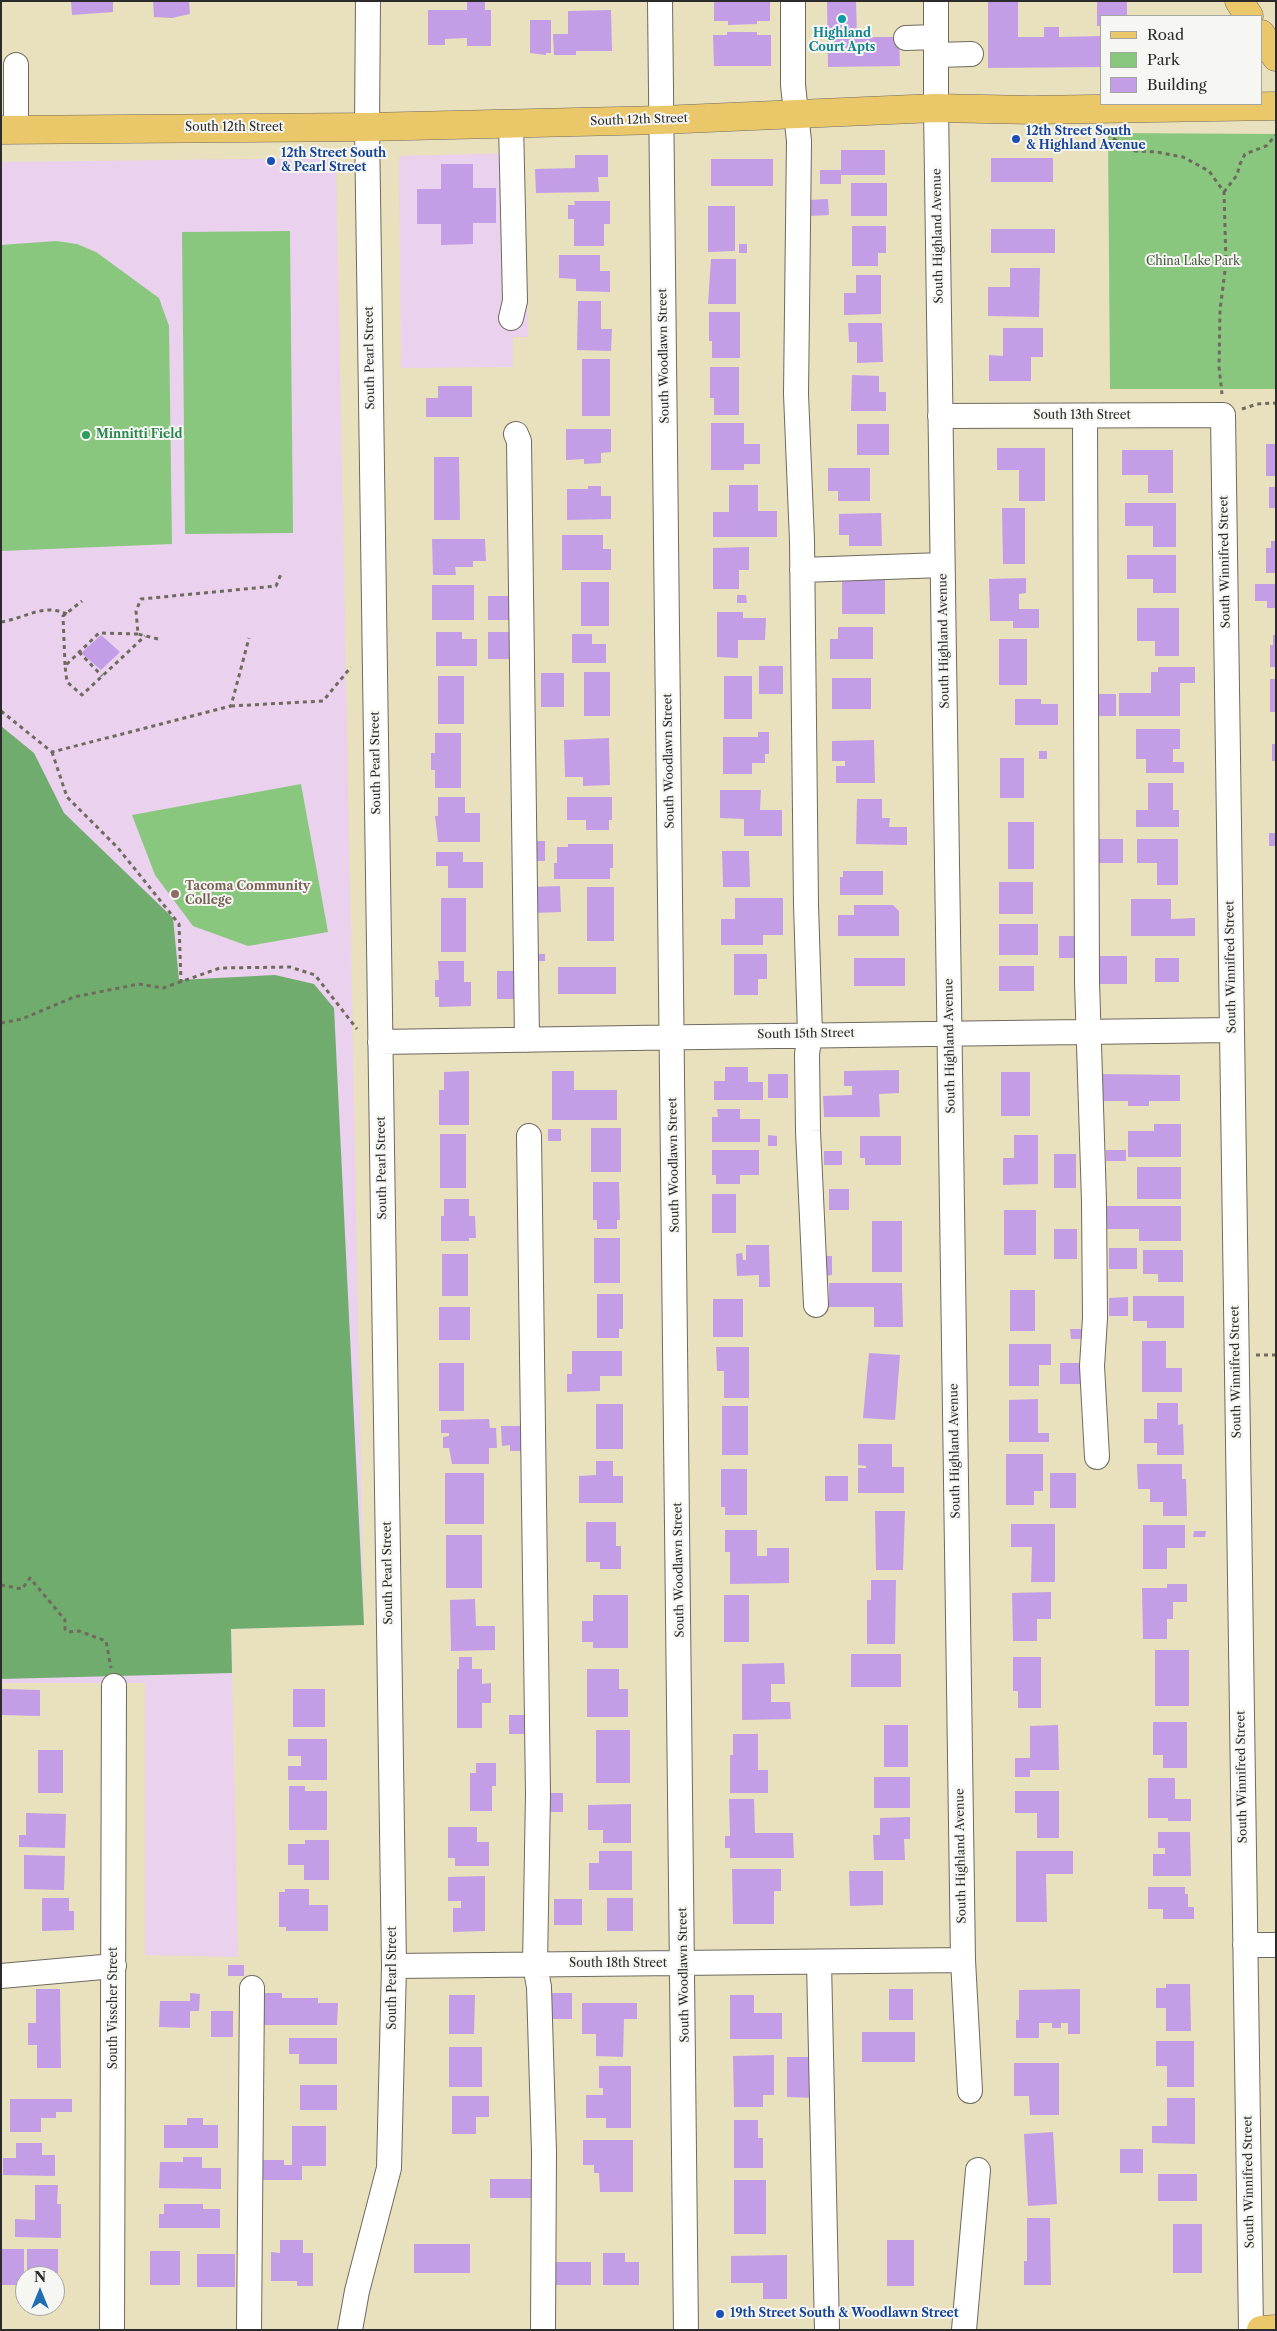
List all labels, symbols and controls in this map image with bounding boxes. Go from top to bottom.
marker: Highland Court Apts [836,13,848,25]
legend [1100,15,1262,105]
text: Road [1147,25,1184,44]
place label: Highland Court Apts [809,27,875,55]
text: Park [1147,50,1180,69]
text: Building [1147,75,1207,94]
street label: South 12th Street [590,111,688,129]
street label: South 12th Street [185,121,283,135]
place label: 12th Street South & Highland Avenue [1026,125,1146,153]
marker: 12th Street South & Highland Avenue [1010,133,1022,145]
place label: 12th Street South & Pearl Street [281,147,386,175]
marker: 12th Street South & Pearl Street [265,155,277,167]
street label: South Highland Avenue [930,168,946,304]
park label: China Lake Park [1146,255,1240,269]
street label: South Woodlawn Street [656,288,672,424]
street label: South Pearl Street [362,306,378,410]
street label: South 13th Street [1033,409,1131,423]
place label: Minnitti Field [96,428,182,442]
marker: Minnitti Field [80,429,92,441]
street label: South Winnifred Street [1217,496,1233,628]
street label: South Highland Avenue [936,573,952,709]
street label: South Woodlawn Street [661,693,677,829]
street label: South Pearl Street [368,711,384,815]
place label: Tacoma Community College [185,880,310,908]
marker: Tacoma Community College [169,888,181,900]
street label: South Winnifred Street [1223,901,1239,1033]
street label: South Highland Avenue [942,978,958,1114]
street label: South 15th Street [757,1026,855,1042]
street label: South Woodlawn Street [666,1097,682,1233]
street label: South Pearl Street [374,1116,390,1220]
street label: South Winnifred Street [1228,1306,1244,1438]
street label: South Highland Avenue [947,1383,963,1519]
street label: South Woodlawn Street [671,1502,687,1638]
street label: South Pearl Street [380,1521,396,1625]
street label: South Winnifred Street [1234,1711,1250,1843]
street label: South Highland Avenue [953,1788,969,1924]
street label: South Woodlawn Street [676,1907,692,2043]
street label: South Pearl Street [386,1926,400,2030]
street label: South Visscher Street [107,1947,121,2069]
street label: South 18th Street [569,1957,667,1971]
street label: South Winnifred Street [1241,2116,1257,2248]
north arrow [15,2266,65,2316]
text: N [34,2268,46,2286]
place label: 19th Street South & Woodlawn Street [730,2307,959,2321]
marker: 19th Street South & Woodlawn Street [714,2308,726,2320]

